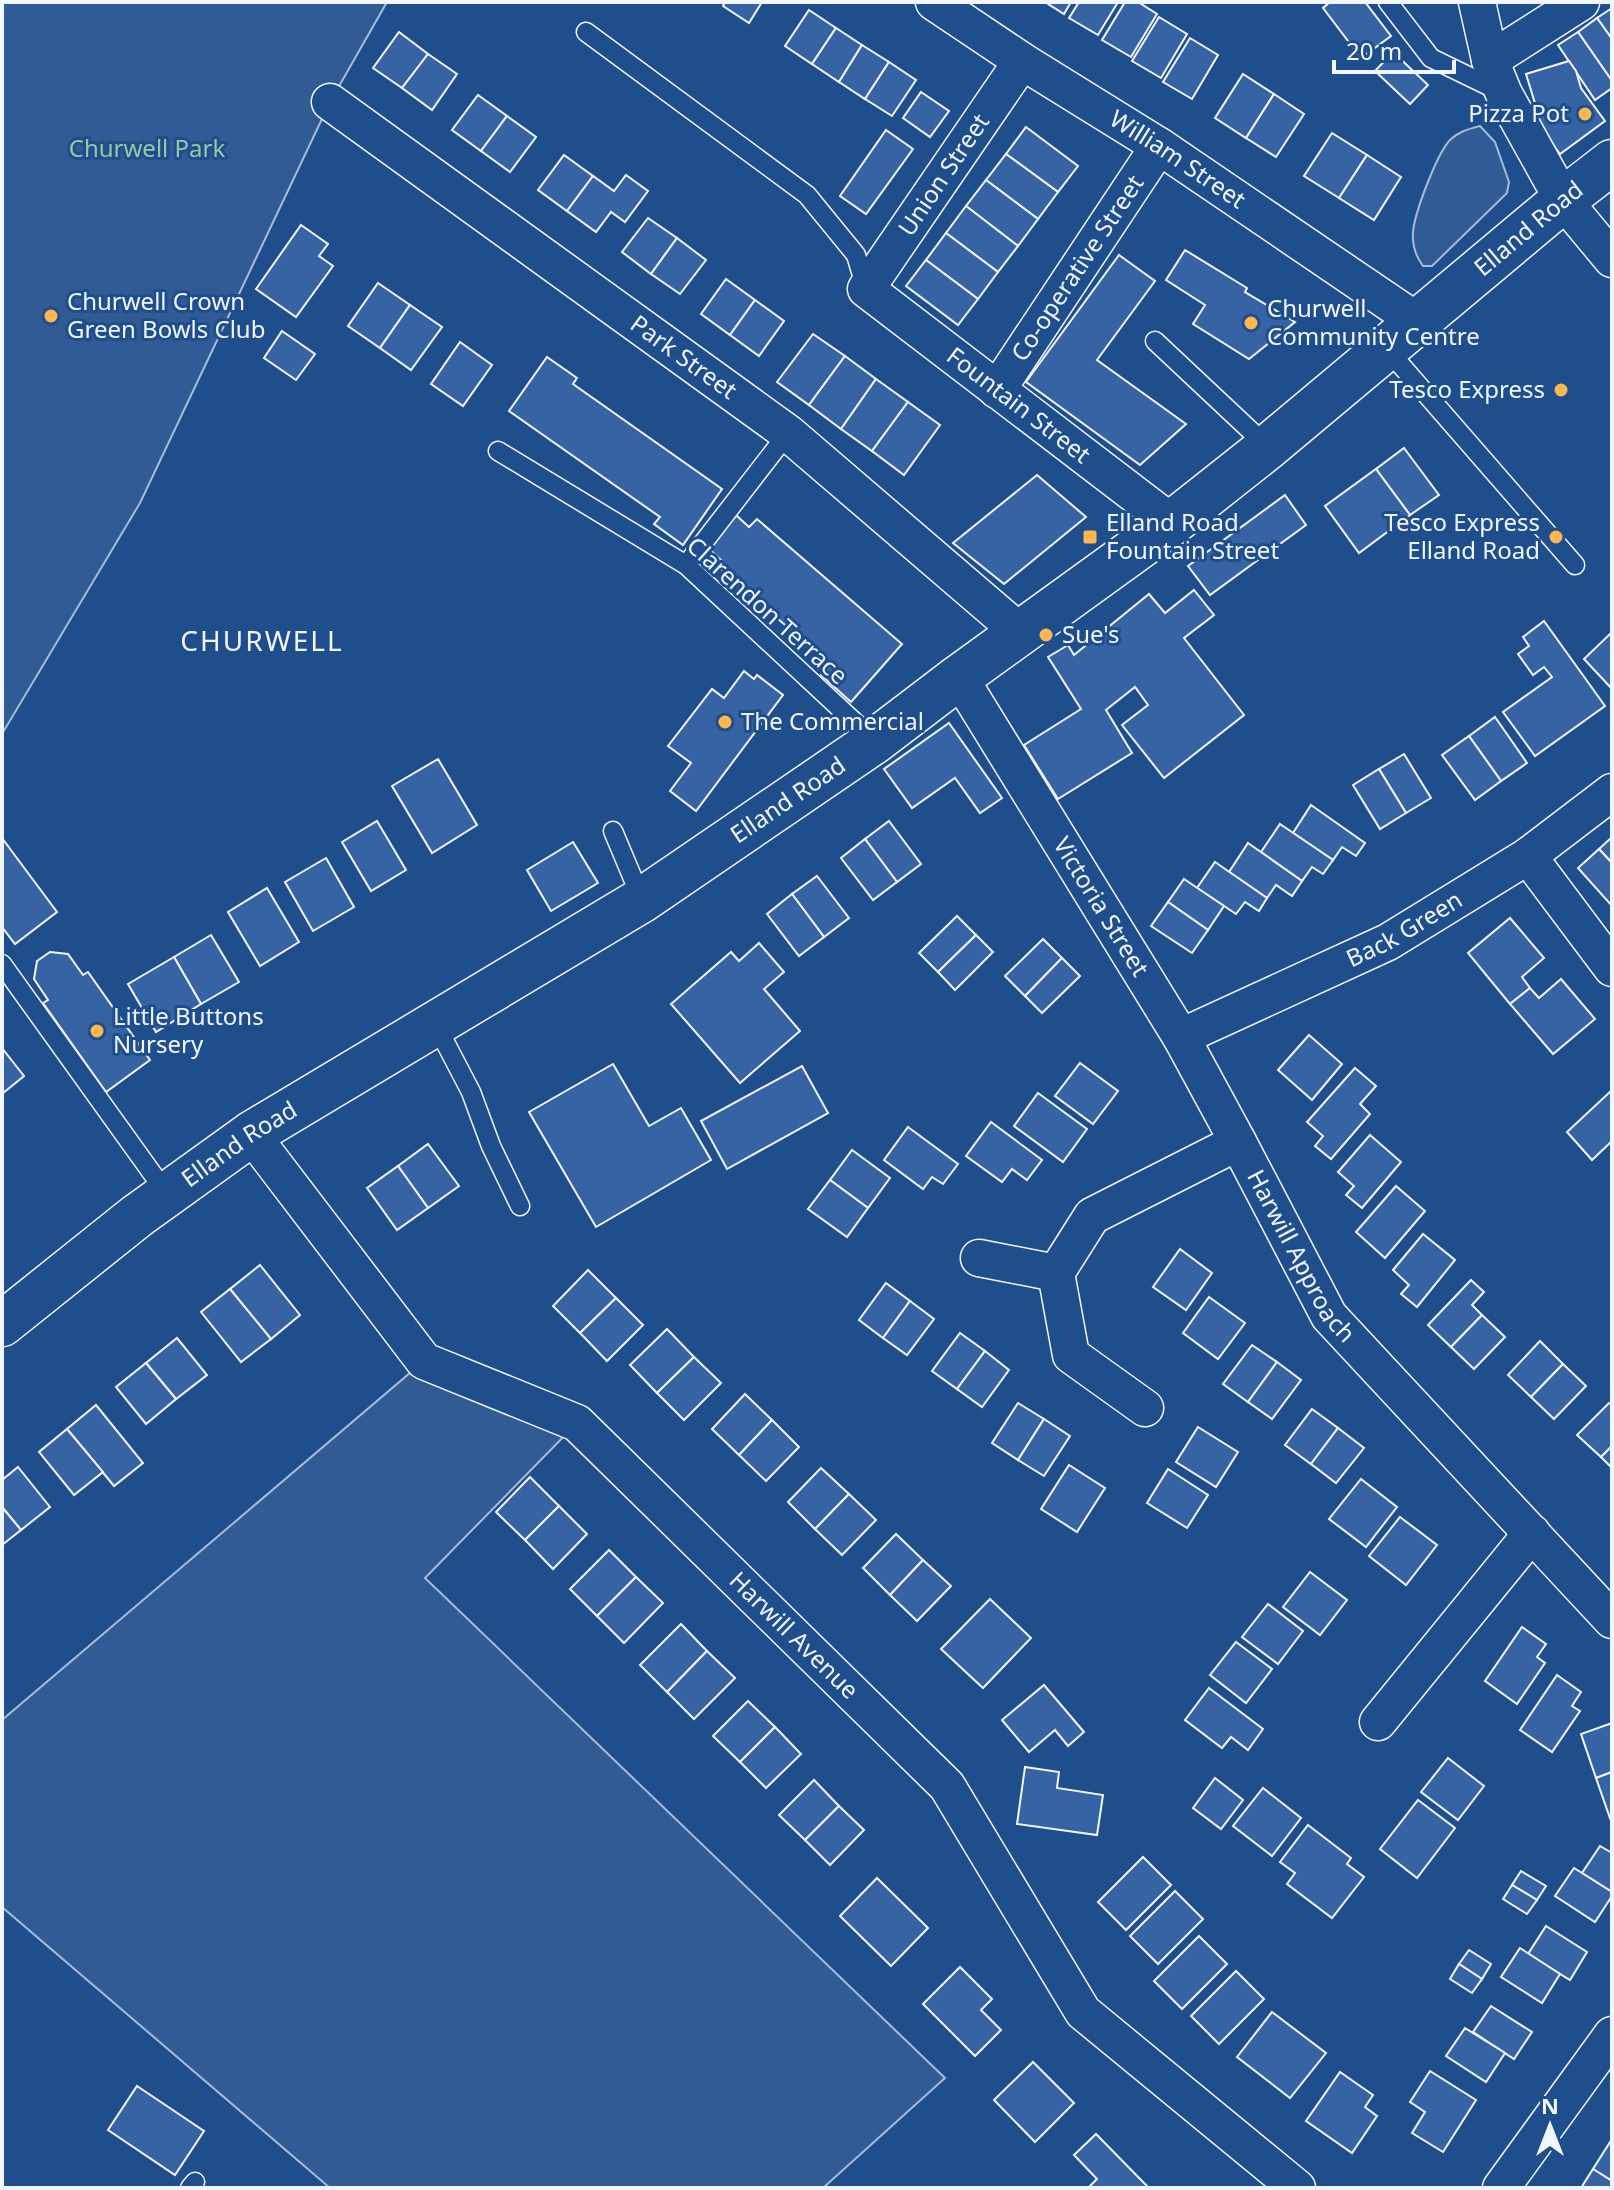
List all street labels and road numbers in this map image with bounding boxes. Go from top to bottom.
street label: William Street [1104,102,1253,215]
street label: Union Street [890,106,996,242]
street label: Co-operative Street [1003,168,1150,367]
street label: Elland Road [1466,172,1589,283]
street label: Park Street [624,306,744,406]
street label: Fountain Street [940,339,1098,470]
street label: Clarendon Terrace [680,529,856,691]
street label: Elland Road [723,748,852,850]
street label: Victoria Street [1046,830,1158,982]
street label: Back Green [1340,882,1468,974]
street label: Elland Road [174,1092,303,1194]
street label: Harwill Approach [1240,1164,1363,1349]
street label: Harwill Avenue [723,1563,867,1706]

